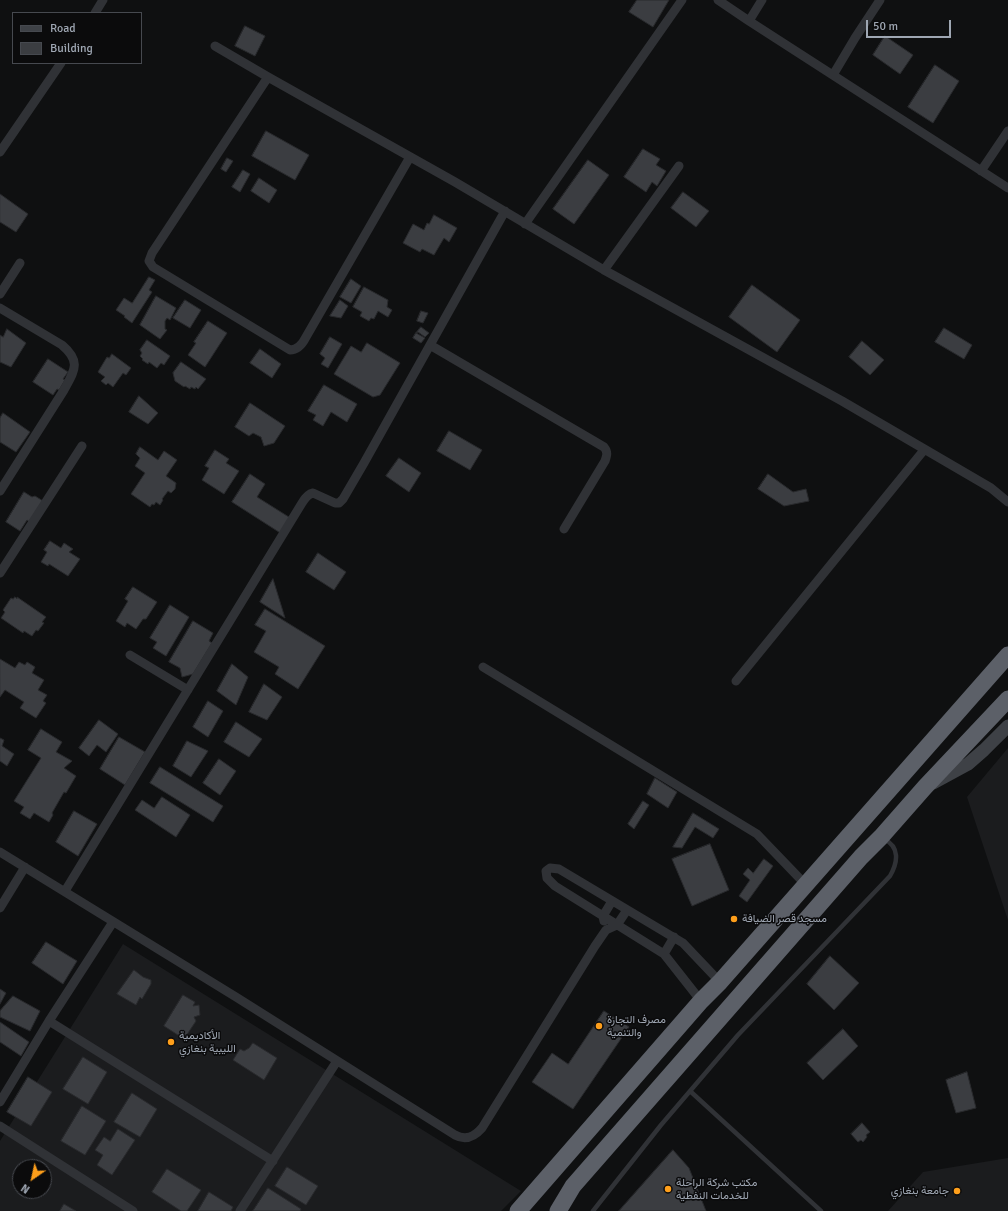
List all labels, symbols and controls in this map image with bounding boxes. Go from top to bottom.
legend [12,12,142,64]
scale bar [868,12,953,38]
text: 50 m [873,19,898,34]
text: Road [50,21,76,36]
text: Building [50,41,93,56]
place label: مسجد قصر الضيافة [742,912,827,926]
marker: مسجد قصر الضيافة [729,914,739,924]
place label: مصرف التجارة والتنمية [607,1013,666,1039]
marker: مصرف التجارة والتنمية [594,1021,604,1031]
place label: الأكاديمية الليبية بنغازي [179,1029,236,1055]
marker: الأكاديمية الليبية بنغازي [166,1037,176,1047]
north arrow [12,1159,52,1199]
place label: مكتب شركة الراحلة للخدمات النفطية [676,1176,757,1202]
text: N [19,1181,32,1196]
marker: مكتب شركة الراحلة للخدمات النفطية [663,1184,673,1194]
place label: جامعة بنغازي [891,1184,949,1198]
marker: جامعة بنغازي [952,1186,962,1196]

